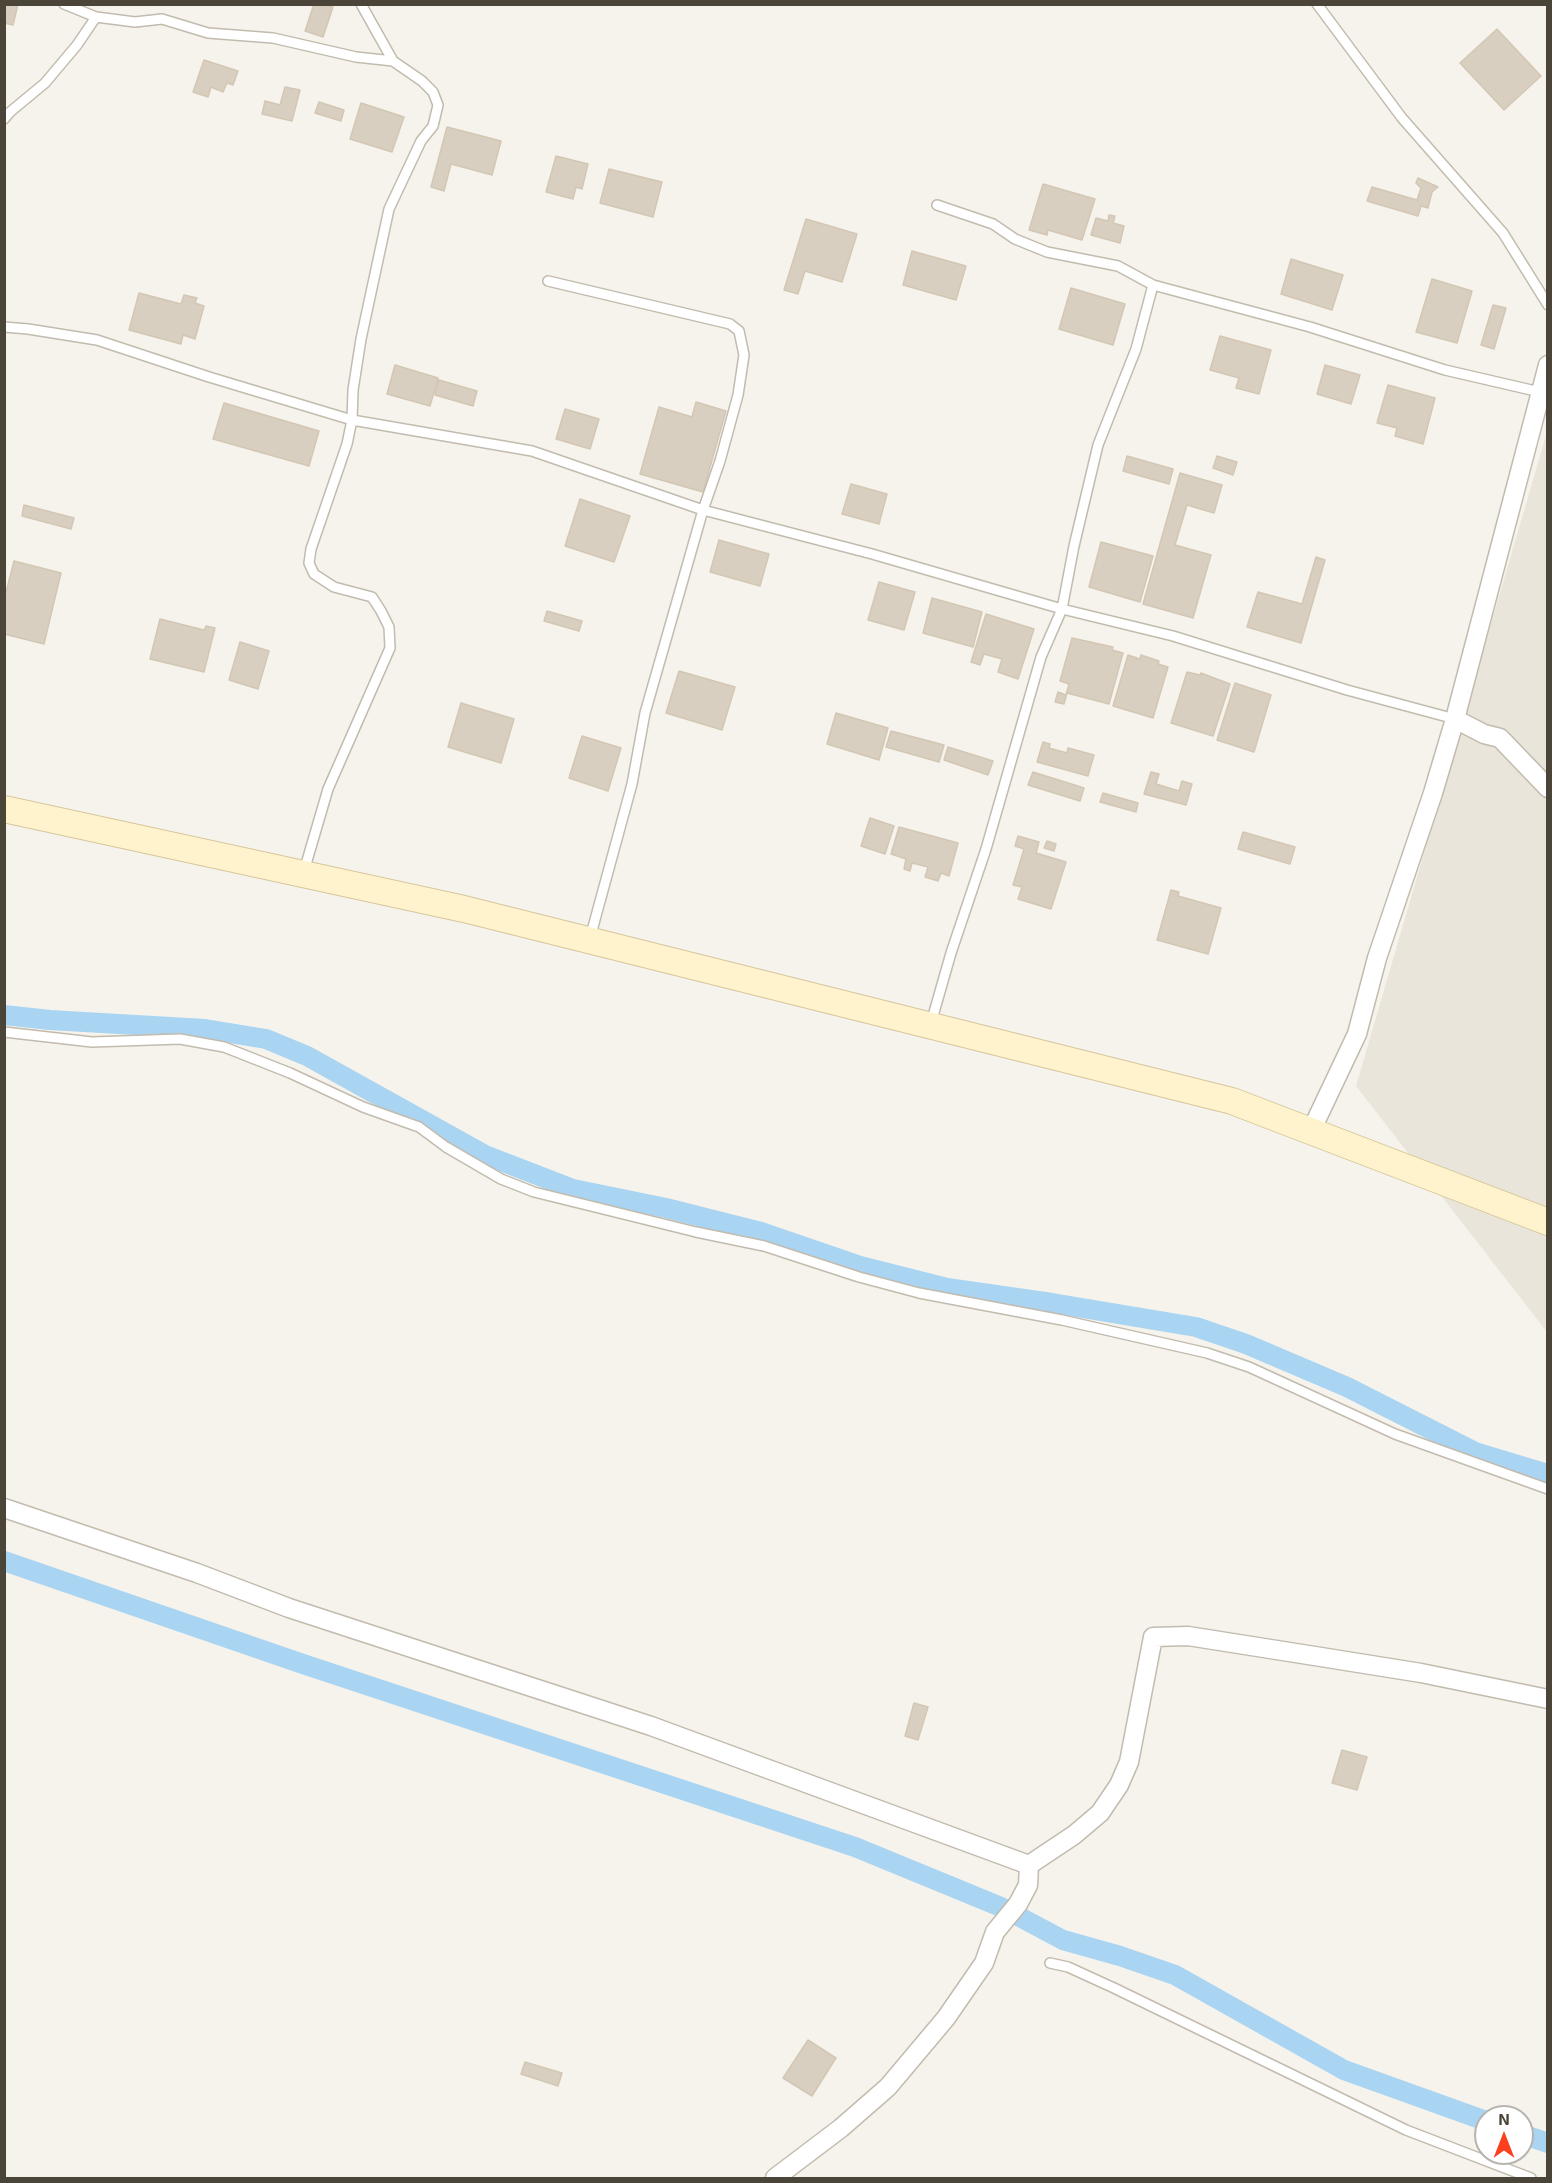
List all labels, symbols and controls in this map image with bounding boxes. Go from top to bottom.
north arrow [1474,2105,1534,2165]
text: N [1498,2109,1510,2128]

